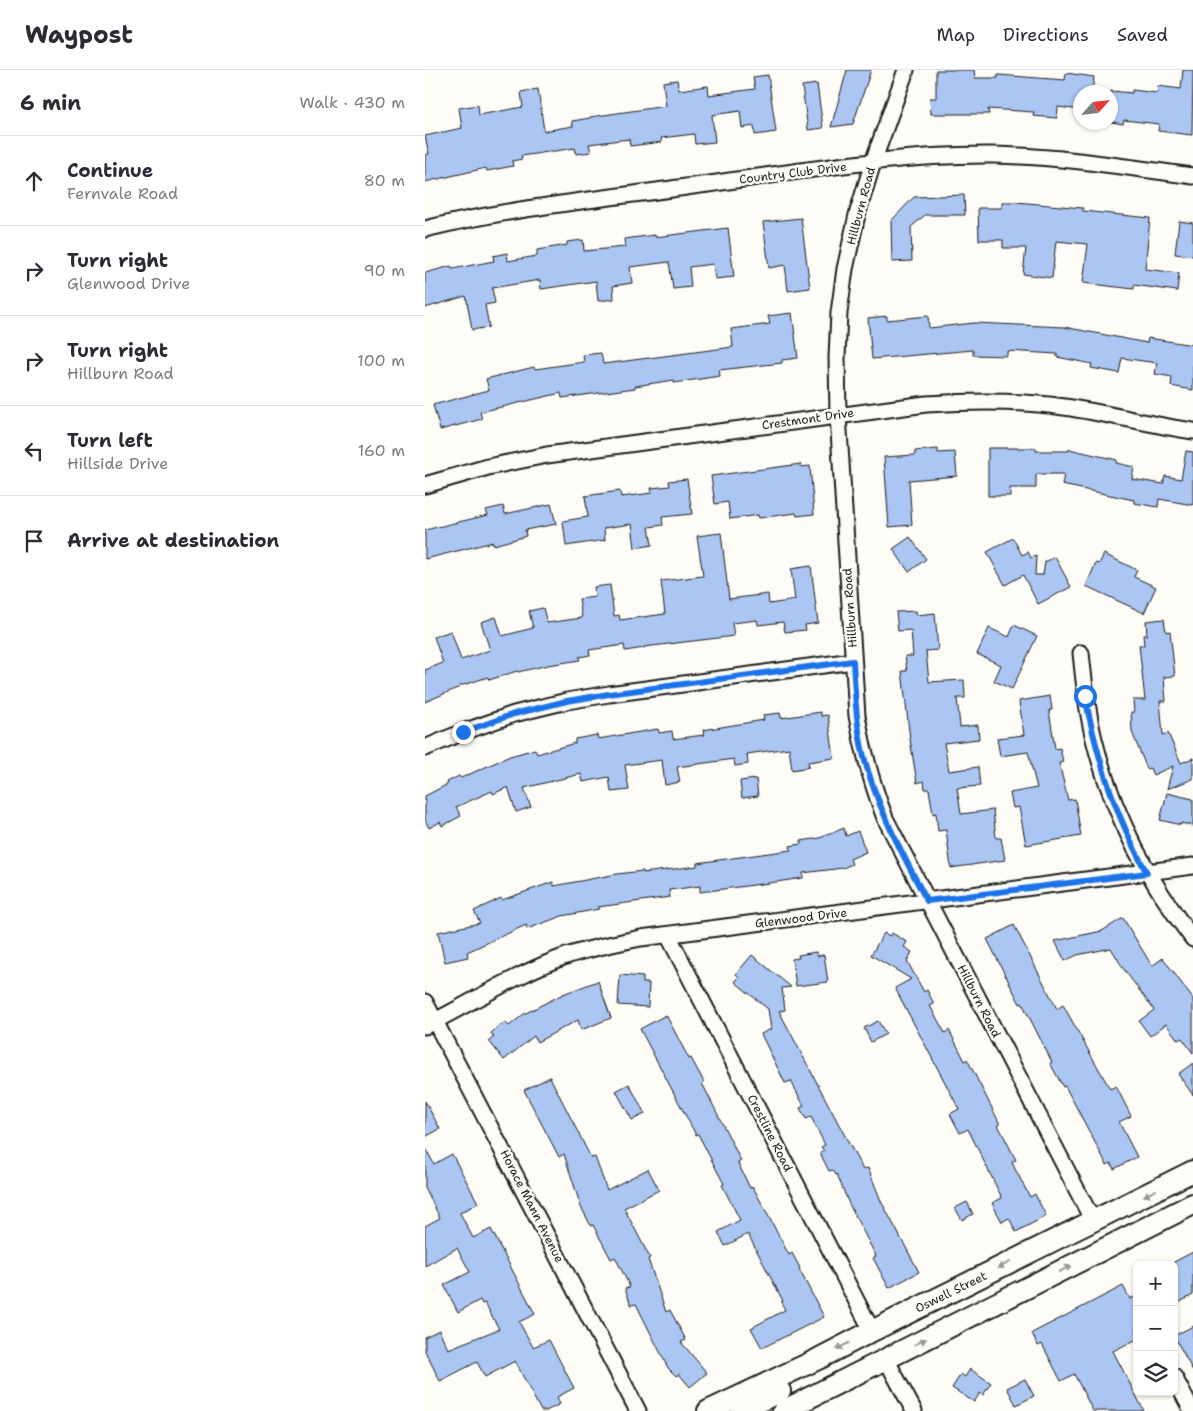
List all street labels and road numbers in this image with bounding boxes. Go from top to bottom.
street label: Country Club Drive [738,158,848,188]
street label: Hillburn Road [843,165,879,247]
street label: Crestmont Drive [761,405,855,433]
street label: Hillburn Road [839,567,861,648]
street label: Glenwood Drive [754,904,848,932]
street label: Hillburn Road [954,962,1004,1041]
street label: Crestline Road [744,1092,796,1175]
street label: Horace Mann Avenue [497,1147,568,1265]
street label: Oswell Street [913,1268,989,1316]

